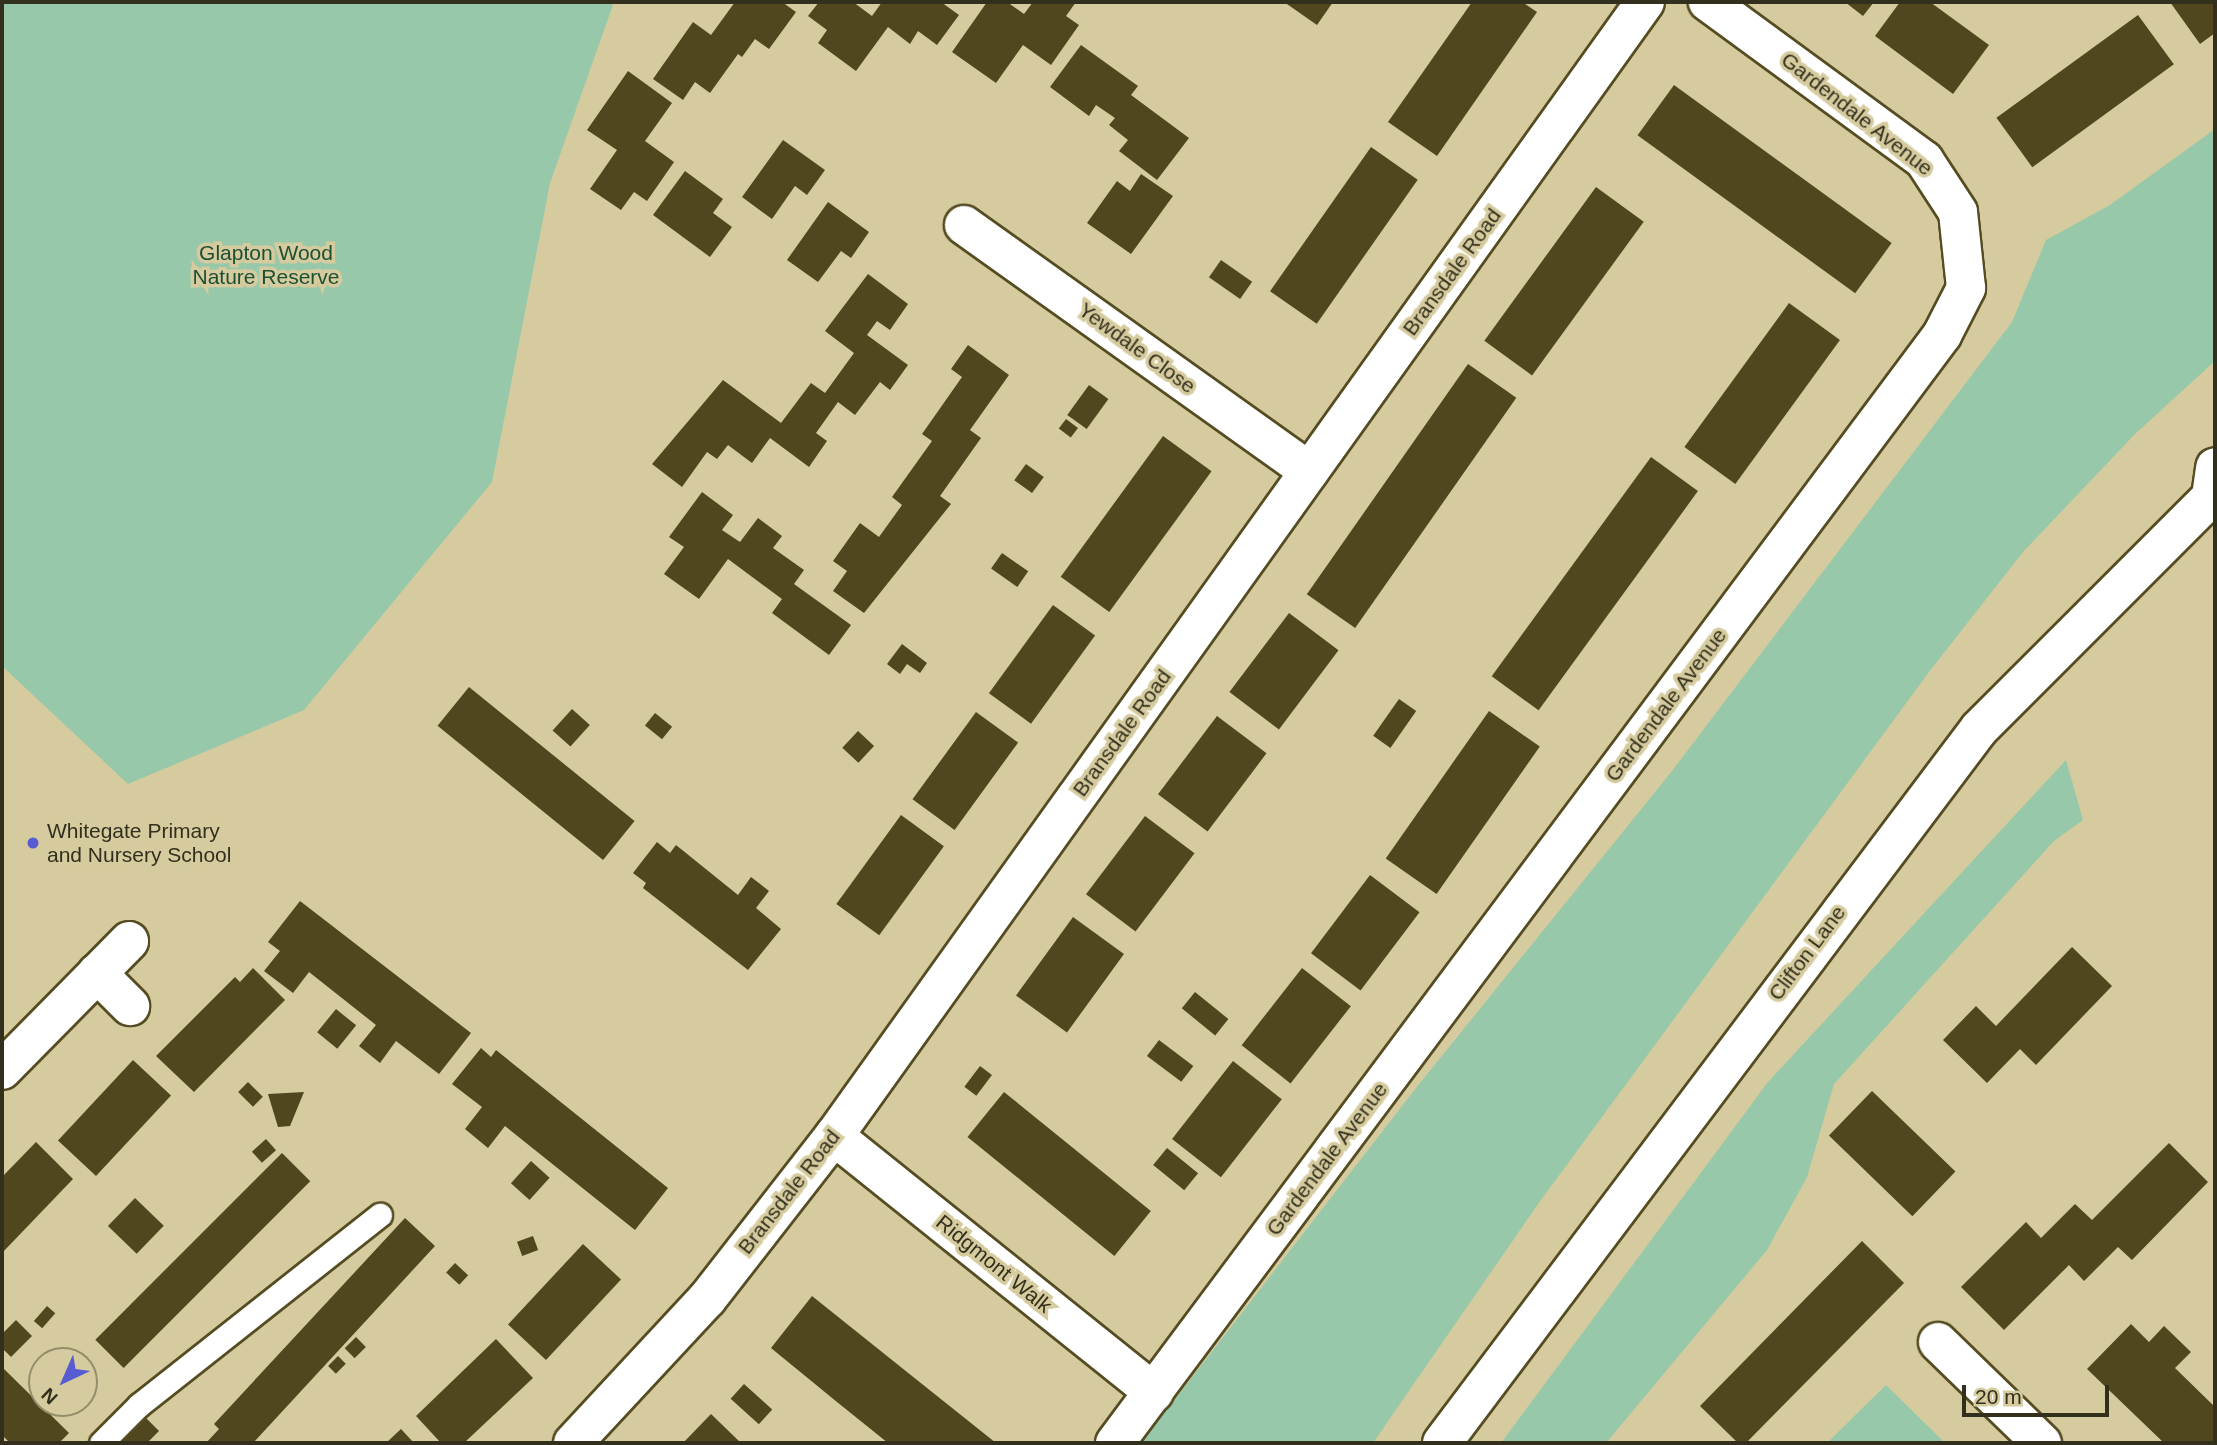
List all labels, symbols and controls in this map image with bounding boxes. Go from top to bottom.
street label: Gardendale Avenue [1776,47,1938,181]
street label: Bransdale Road [1398,204,1506,340]
park label: Glapton Wood Nature Reserve [192,240,340,290]
street label: Yewdale Close [1074,297,1200,399]
street label: Gardendale Avenue [1600,623,1732,787]
street label: Bransdale Road [1068,665,1176,801]
place label: Whitegate Primary and Nursery School [47,818,231,868]
marker: Whitegate Primary and Nursery School [25,835,41,851]
street label: Clifton Lane [1763,901,1851,1005]
street label: Gardendale Avenue [1261,1077,1393,1241]
street label: Bransdale Road [733,1125,845,1259]
street label: Ridgmont Walk [931,1210,1057,1318]
north arrow [28,1347,98,1417]
scale bar [1965,1372,2112,1416]
text: N [37,1384,62,1408]
text: 20 m [1975,1385,2022,1408]

